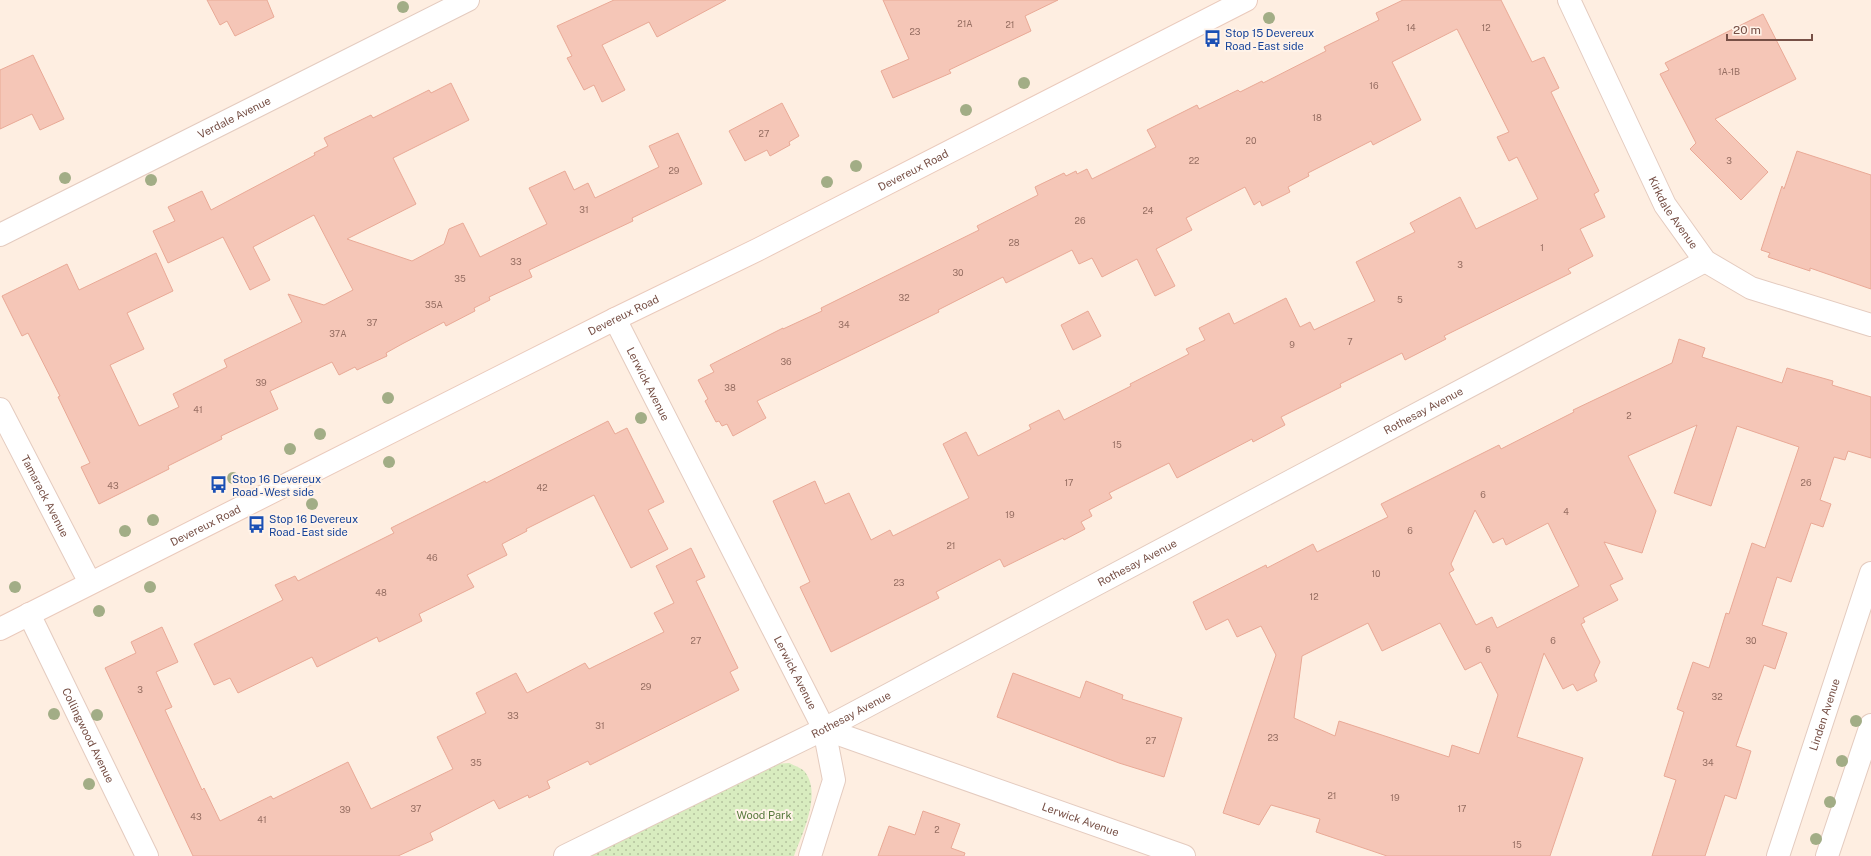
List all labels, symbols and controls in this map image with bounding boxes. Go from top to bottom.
scale bar [1727,16,1812,42]
house number: 21A [957,18,973,29]
house number: 21 [1005,19,1015,30]
house number: 14 [1406,22,1416,33]
house number: 12 [1481,22,1491,33]
text: 20 m [1733,23,1761,37]
house number: 23 [909,26,921,37]
place label: Stop 15 Devereux Road - East side [1225,27,1314,52]
bus stop icon: Stop 15 Devereux Road - East side [1202,29,1222,49]
house number: 1A-1B [1718,66,1740,77]
house number: 16 [1369,80,1379,91]
street label: Verdale Avenue [196,94,272,141]
house number: 18 [1312,112,1322,123]
house number: 27 [759,128,769,139]
house number: 20 [1246,135,1257,146]
street label: Devereux Road [876,147,950,193]
house number: 22 [1189,155,1199,166]
house number: 3 [1726,155,1732,166]
house number: 29 [669,165,680,176]
street label: Kirkdale Avenue [1646,175,1700,251]
house number: 31 [579,204,589,215]
house number: 24 [1142,205,1154,216]
house number: 26 [1075,215,1086,226]
house number: 28 [1008,237,1020,248]
house number: 1 [1540,242,1544,253]
house number: 33 [510,256,522,267]
house number: 3 [1457,259,1463,270]
house number: 30 [952,267,964,278]
house number: 35 [454,273,466,284]
house number: 32 [898,292,910,303]
street label: Devereux Road [586,293,661,338]
house number: 5 [1397,294,1403,305]
house number: 35A [425,299,444,310]
house number: 37 [367,317,377,328]
house number: 34 [838,319,850,330]
house number: 37A [329,328,347,339]
house number: 7 [1347,336,1353,347]
house number: 9 [1289,339,1295,350]
street label: Lerwick Avenue [624,345,672,423]
house number: 36 [780,356,792,367]
house number: 39 [255,377,267,388]
house number: 38 [724,382,736,393]
street label: Rothesay Avenue [1382,385,1465,437]
house number: 41 [193,404,203,415]
house number: 2 [1626,410,1632,421]
house number: 15 [1112,439,1122,450]
street label: Tamarack Avenue [19,453,71,539]
place label: Stop 16 Devereux Road - West side [232,473,321,498]
bus stop icon: Stop 16 Devereux Road - West side [209,475,229,495]
house number: 17 [1064,477,1074,488]
house number: 26 [1801,477,1812,488]
house number: 43 [107,480,119,491]
house number: 42 [536,482,548,493]
house number: 6 [1480,489,1486,500]
street label: Devereux Road [168,503,243,548]
house number: 4 [1563,506,1569,517]
house number: 19 [1005,509,1015,520]
place label: Stop 16 Devereux Road - East side [269,513,358,538]
bus stop icon: Stop 16 Devereux Road - East side [246,515,266,535]
house number: 6 [1407,525,1413,536]
street label: Rothesay Avenue [1095,537,1179,589]
house number: 21 [946,540,956,551]
house number: 46 [426,552,438,563]
house number: 10 [1371,568,1381,579]
house number: 23 [893,577,905,588]
house number: 48 [375,587,387,598]
house number: 12 [1309,591,1319,602]
street label: Lerwick Avenue [772,634,819,711]
house number: 27 [691,635,701,646]
house number: 6 [1550,635,1556,646]
house number: 30 [1745,635,1757,646]
house number: 6 [1485,644,1491,655]
street label: Linden Avenue [1807,677,1842,752]
house number: 29 [641,681,652,692]
house number: 3 [137,684,143,695]
street label: Collingwood Avenue [60,686,116,785]
street label: Rothesay Avenue [809,689,893,740]
house number: 32 [1711,691,1723,702]
house number: 33 [507,710,519,721]
house number: 31 [595,720,605,731]
house number: 23 [1267,732,1279,743]
house number: 27 [1146,735,1156,746]
house number: 35 [470,757,482,768]
house number: 34 [1702,757,1714,768]
house number: 21 [1327,790,1337,801]
house number: 19 [1390,792,1400,803]
street label: Lerwick Avenue [1040,800,1121,839]
house number: 37 [411,803,421,814]
house number: 17 [1457,803,1467,814]
house number: 39 [339,804,351,815]
park label: Wood Park [736,809,792,821]
house number: 43 [190,811,202,822]
house number: 41 [257,814,267,825]
house number: 2 [934,824,940,835]
house number: 15 [1512,839,1522,850]

